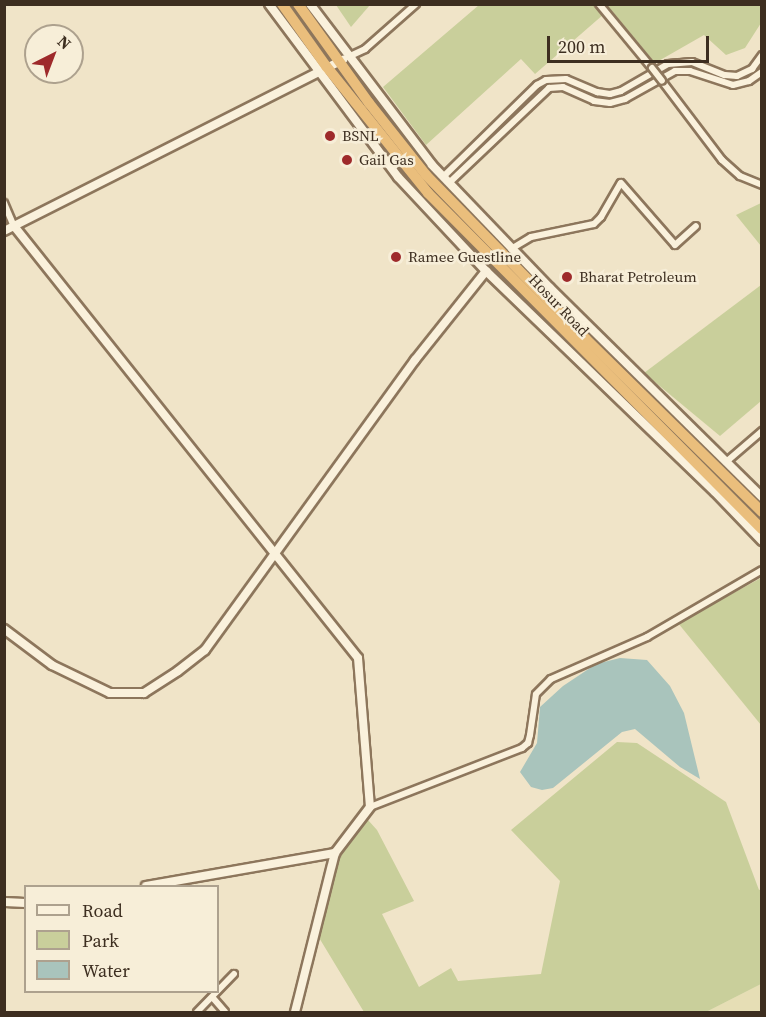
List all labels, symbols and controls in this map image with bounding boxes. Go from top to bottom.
north arrow [24,24,84,84]
scale bar [550,24,712,62]
text: N [53,30,76,54]
text: 200 m [558,34,605,59]
place label: BSNL [342,127,379,145]
marker: BSNL [323,129,337,143]
place label: Gail Gas [359,151,414,169]
marker: Gail Gas [340,153,354,167]
place label: Ramee Guestline [408,248,521,266]
marker: Ramee Guestline [389,250,403,264]
place label: Bharat Petroleum [579,268,697,286]
street label: Hosur Road [525,270,593,340]
marker: Bharat Petroleum [560,270,574,284]
legend [24,885,219,993]
text: Road [82,898,123,923]
text: Park [82,928,119,953]
text: Water [82,958,130,983]

